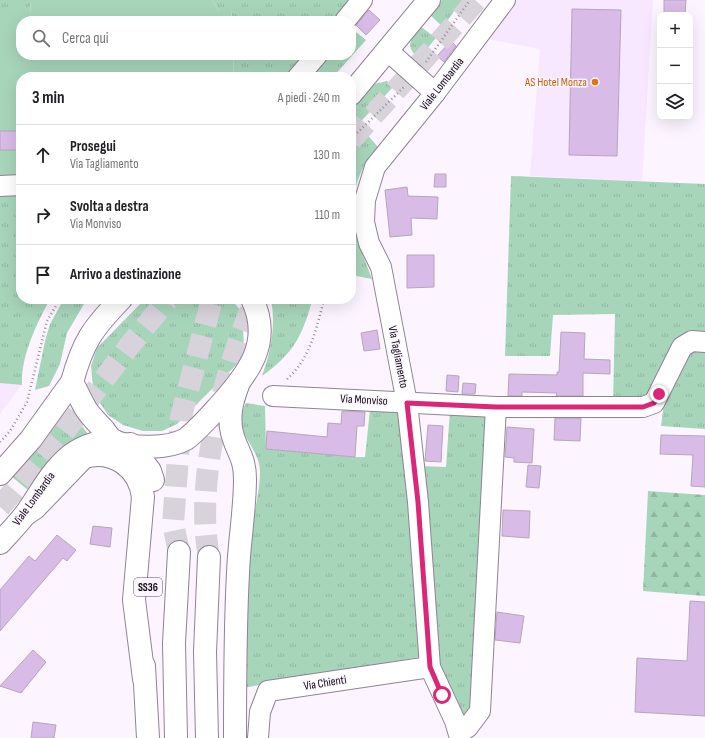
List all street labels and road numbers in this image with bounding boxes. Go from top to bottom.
street label: Viale Lombardia [417,54,468,113]
street label: Via Tagliamento [385,325,411,390]
street label: Via Monviso [340,391,388,409]
street label: Viale Lombardia [9,469,59,529]
road number: SS36 [134,578,162,596]
street label: Via Chienti [302,672,348,694]

